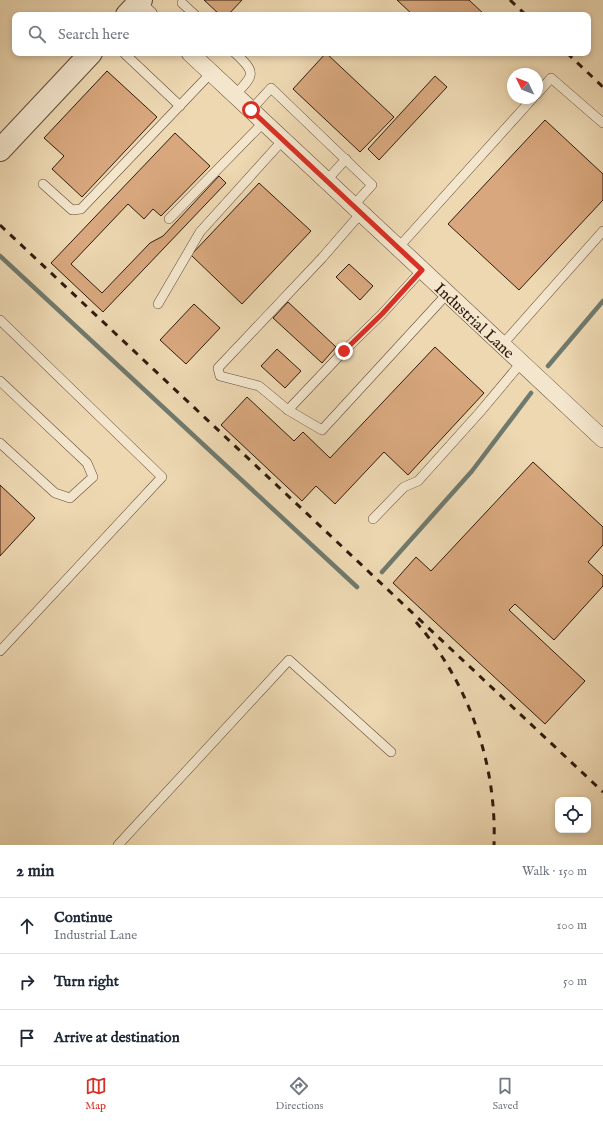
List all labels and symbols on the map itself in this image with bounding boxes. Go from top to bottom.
north arrow [507,68,543,104]
route start [242,101,260,119]
street label: Industrial Lane [429,279,518,364]
route end [335,342,353,360]

